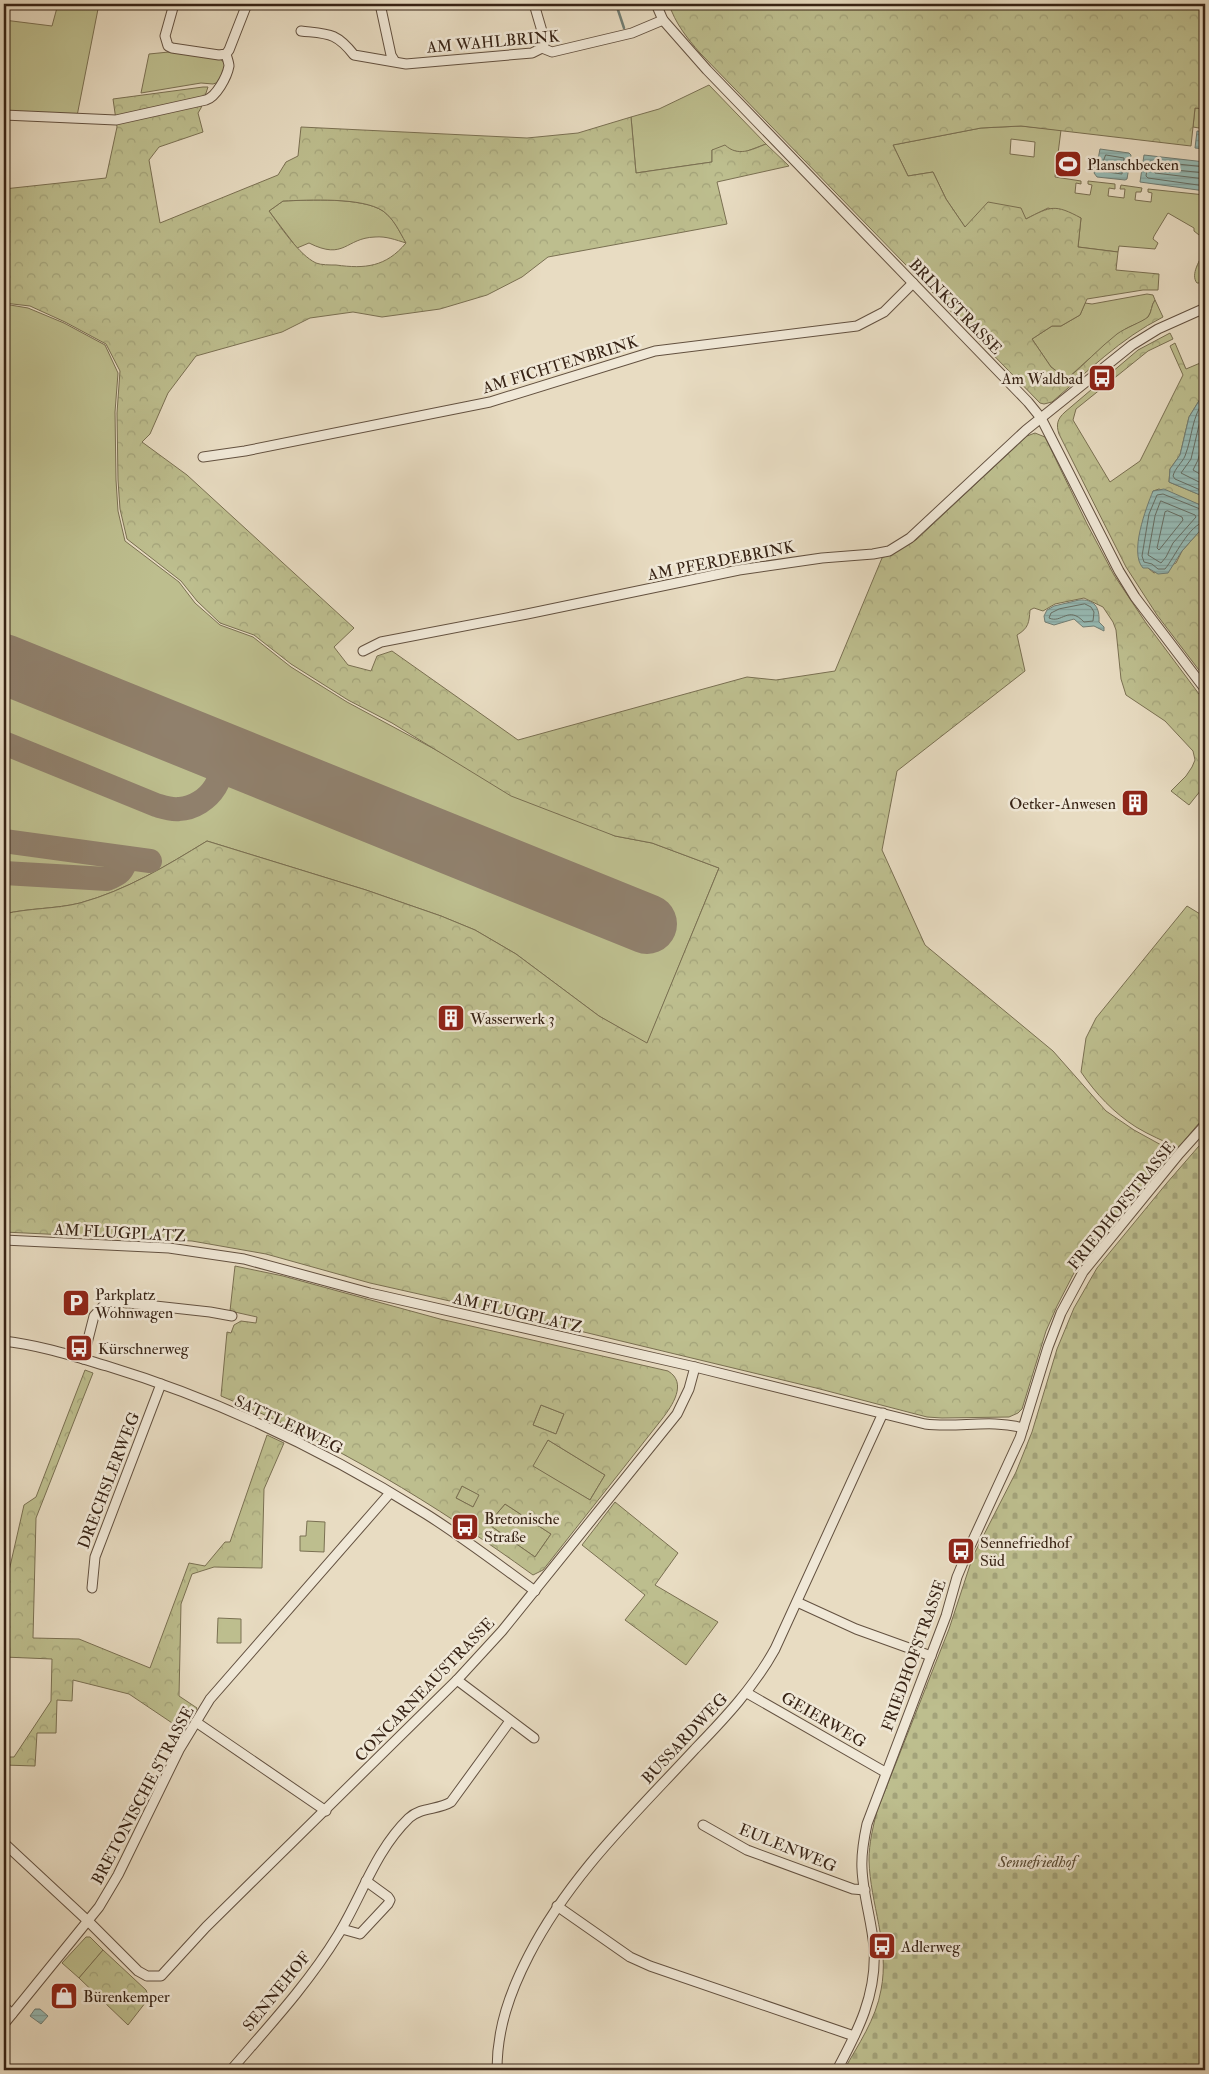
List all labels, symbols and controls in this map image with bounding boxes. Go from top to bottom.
street label: AM WAHLBRINK [425,26,561,58]
sports icon: Planschbecken [1053,149,1083,179]
place label: Planschbecken [1087,155,1179,175]
street label: BRINKSTRASSE [905,255,1006,359]
street label: AM FICHTENBRINK [479,332,641,398]
bus stop icon: Am Waldbad [1087,363,1117,393]
place label: Am Waldbad [1000,369,1083,389]
street label: AM PFERDEBRINK [645,537,797,585]
building icon: Oetker-Anwesen [1120,788,1150,818]
place label: Oetker-Anwesen [1009,794,1116,814]
building icon: Wasserwerk 3 [436,1003,466,1033]
place label: Wasserwerk 3 [469,1009,555,1029]
street label: FRIEDHOFSTRASSE [1064,1137,1180,1274]
street label: AM FLUGPLATZ [53,1220,186,1246]
place label: Parkplatz Wohnwagen [94,1285,173,1323]
parking icon: Parkplatz Wohnwagen [61,1288,91,1318]
street label: AM FLUGPLATZ [450,1288,584,1338]
bus stop icon: Kürschnerweg [64,1333,94,1363]
place label: Kürschnerweg [98,1339,190,1359]
street label: SATTLERWEG [231,1391,346,1459]
street label: DRECHSLERWEG [74,1409,144,1551]
place label: Bretonische Straße [484,1509,560,1547]
bus stop icon: Bretonische Straße [450,1512,480,1542]
place label: Sennefriedhof Süd [980,1533,1073,1571]
bus stop icon: Sennefriedhof Süd [946,1536,976,1566]
street label: FRIEDHOFSTRASSE [877,1577,951,1734]
street label: CONCARNEAUSTRASSE [351,1613,499,1766]
street label: GEIERWEG [777,1687,870,1752]
street label: BUSSARDWEG [637,1689,732,1788]
street label: BRETONISCHE STRASSE [87,1703,198,1888]
street label: EULENWEG [736,1819,839,1877]
park label: Sennefriedhof [997,1852,1080,1872]
bus stop icon: Adlerweg [867,1931,897,1961]
place label: Adlerweg [900,1937,961,1957]
street label: SENNEHOF [239,1948,315,2035]
shop icon: Bürenkemper [49,1981,79,2011]
place label: Bürenkemper [83,1987,170,2008]

